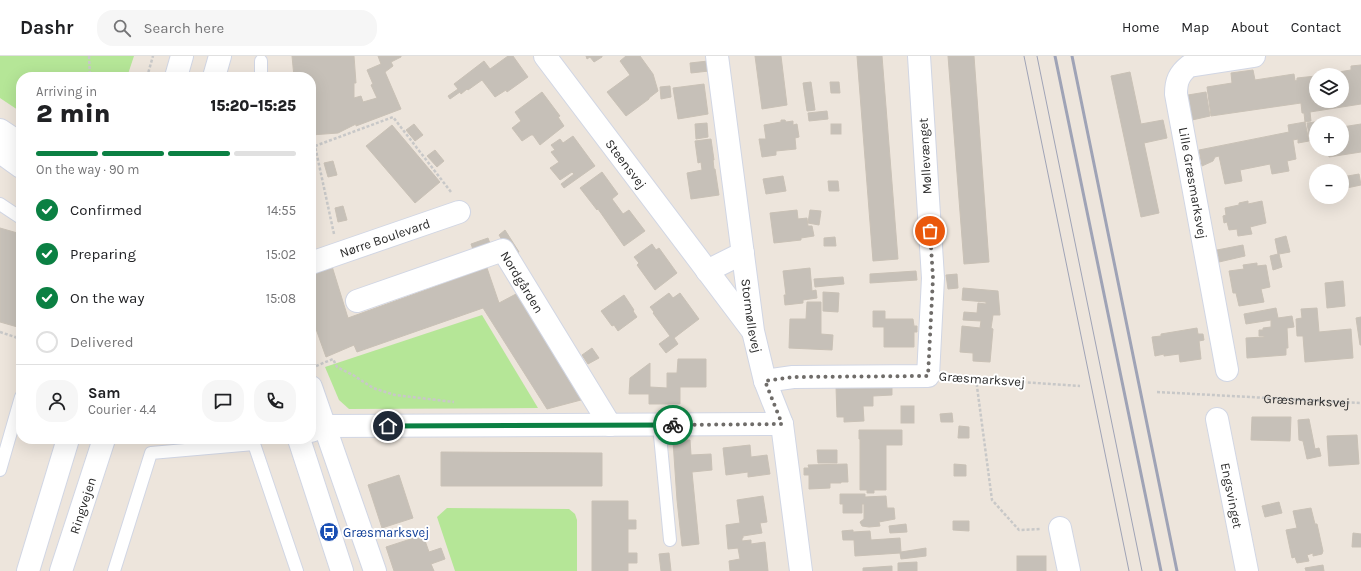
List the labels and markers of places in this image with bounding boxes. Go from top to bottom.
pin [913,214,947,248]
pin [371,409,405,443]
bus stop icon: Græsmarksvej [318,521,340,543]
place label: Græsmarksvej [343,525,429,540]

